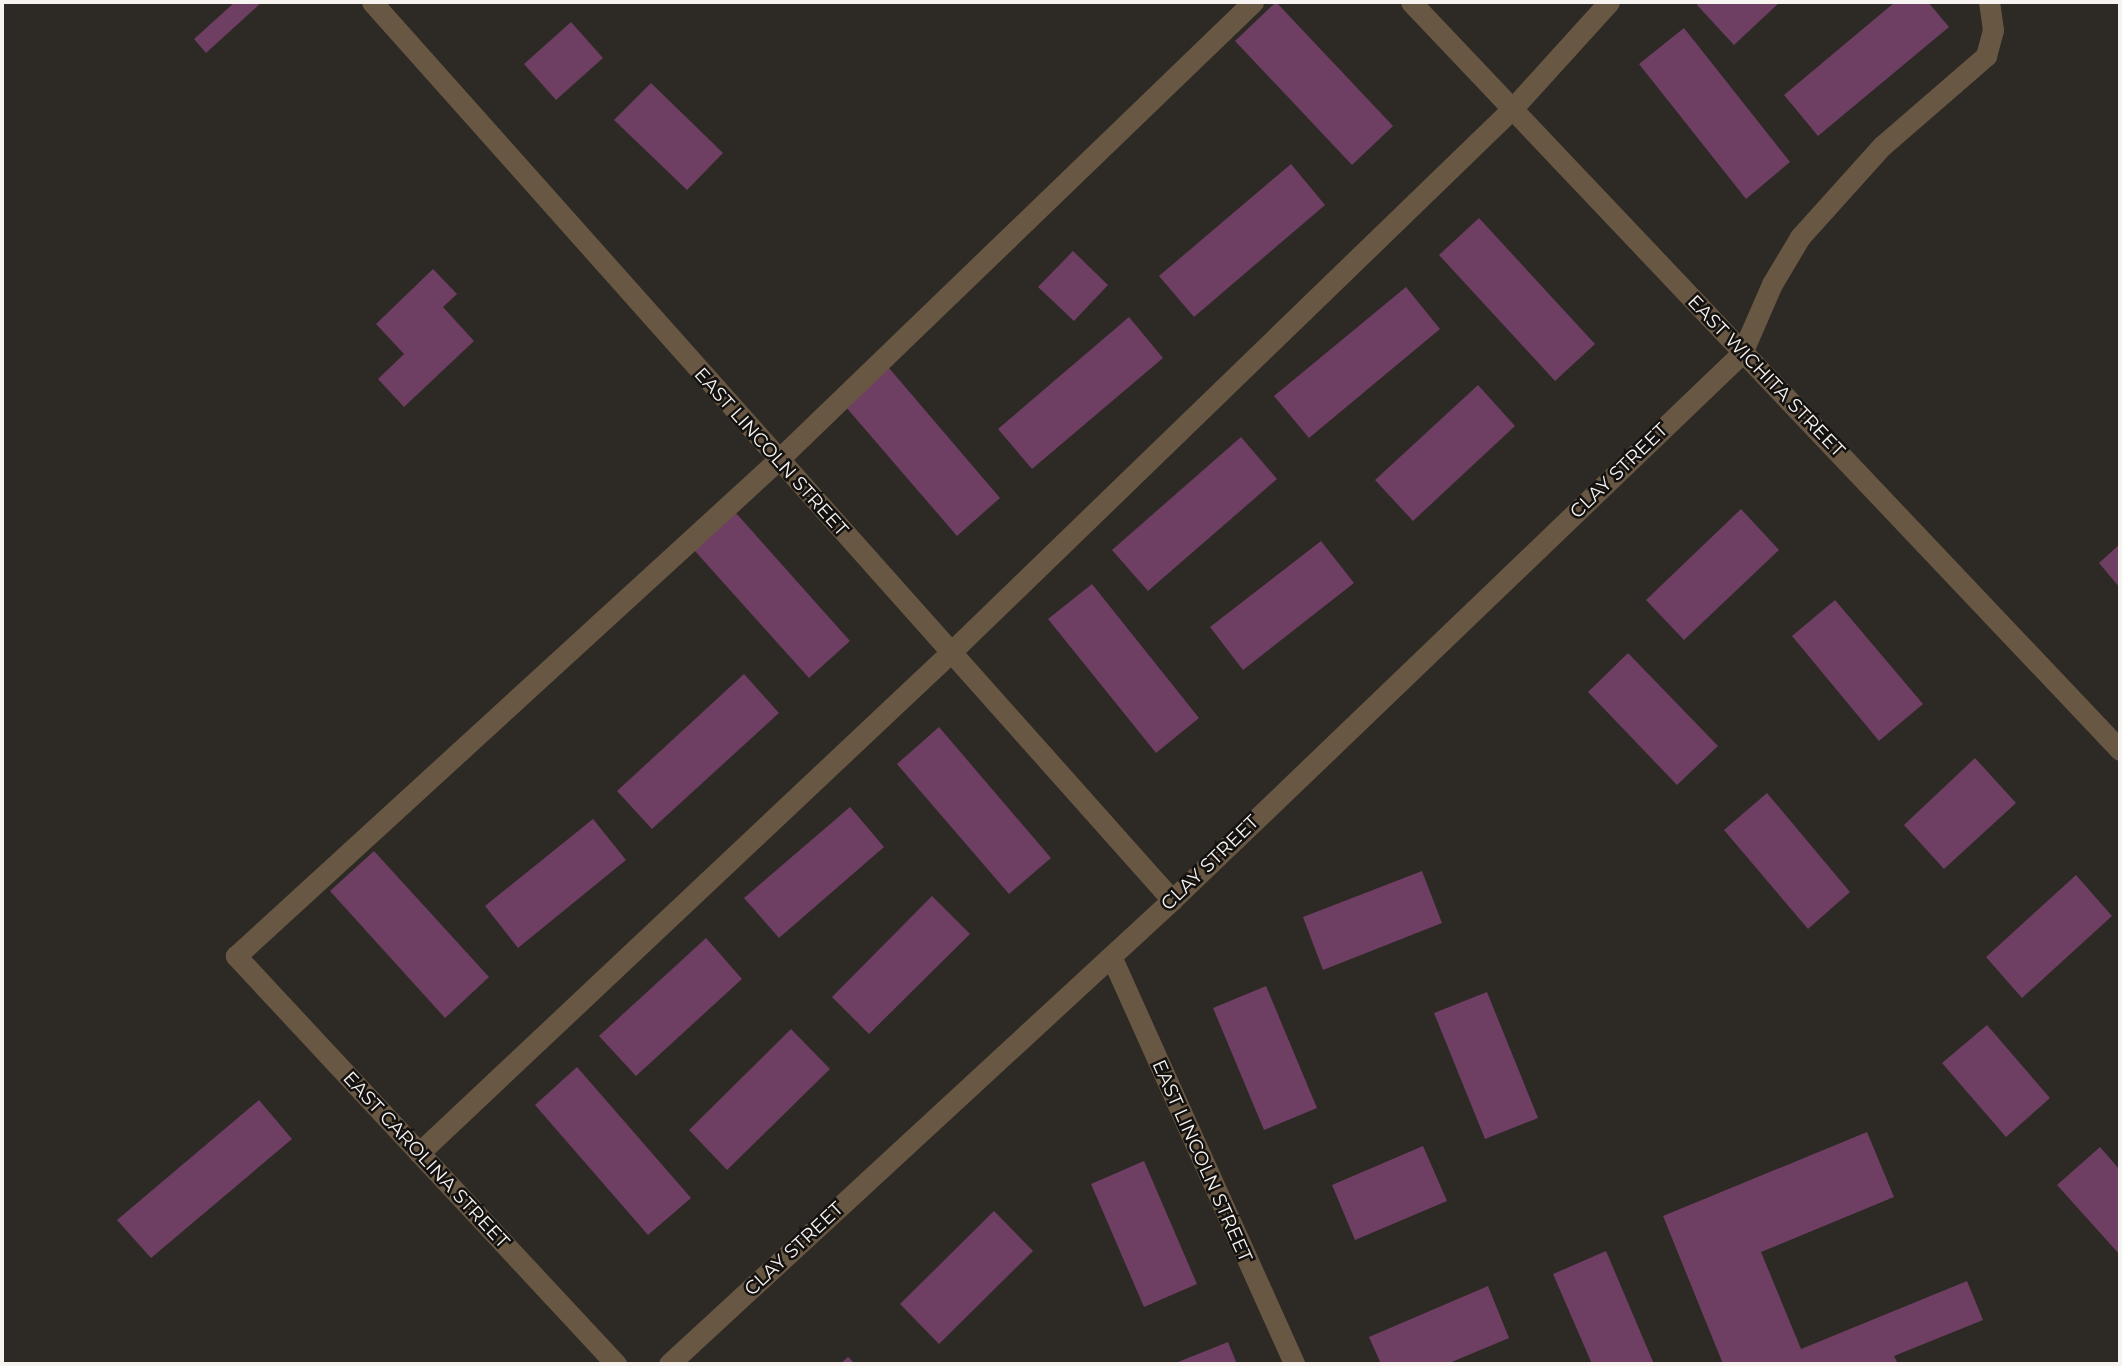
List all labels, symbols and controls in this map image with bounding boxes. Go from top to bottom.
street label: EAST WICHITA STREET [1683,290,1849,462]
street label: EAST LINCOLN STREET [689,363,853,541]
street label: CLAY STREET [1565,419,1673,523]
street label: CLAY STREET [1156,811,1264,915]
street label: EAST LINCOLN STREET [1147,1056,1257,1266]
street label: EAST CAROLINA STREET [338,1067,514,1253]
street label: CLAY STREET [740,1197,848,1301]

